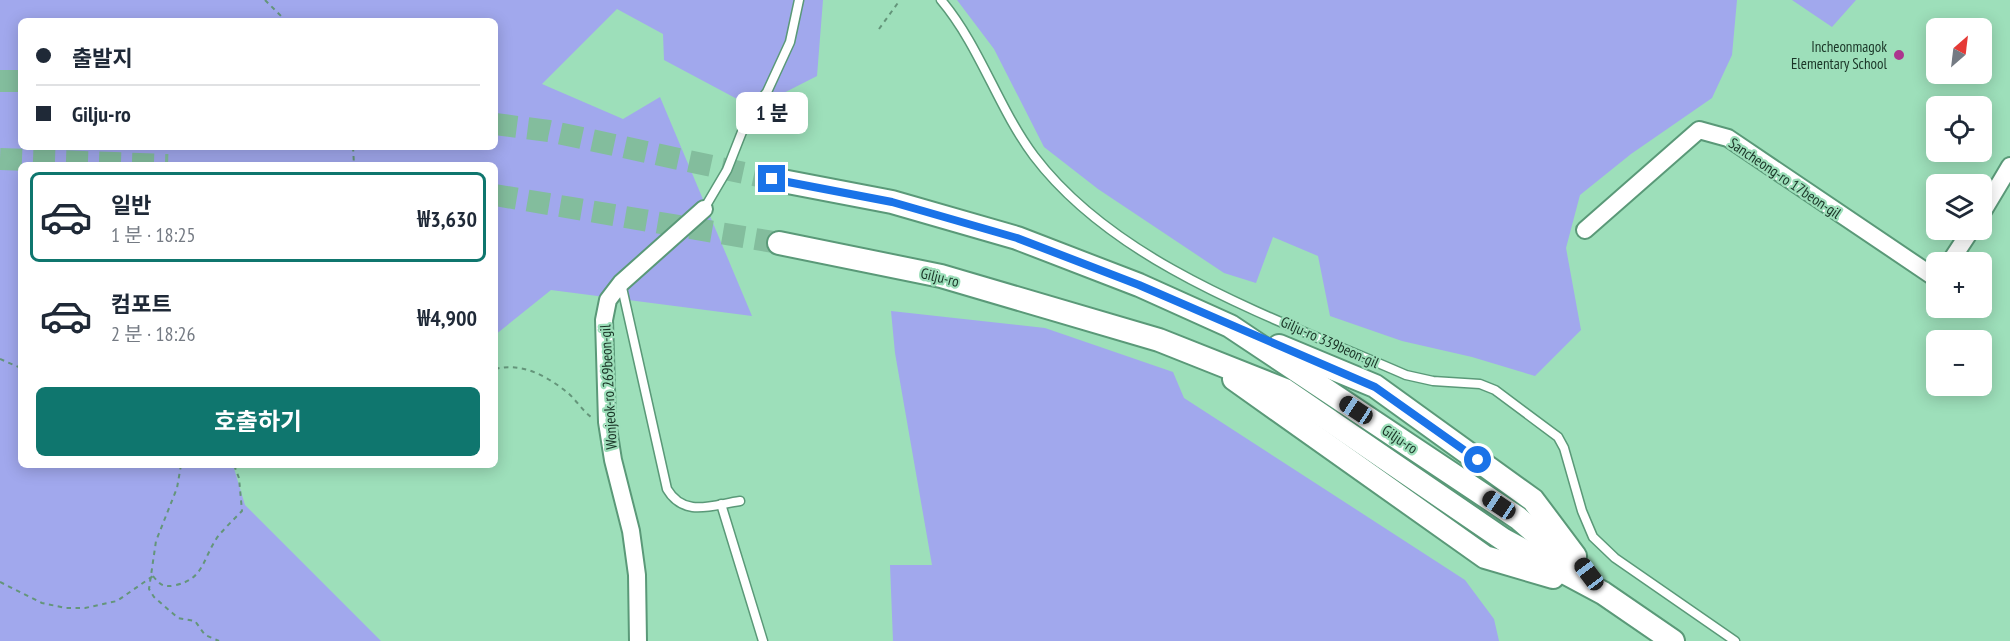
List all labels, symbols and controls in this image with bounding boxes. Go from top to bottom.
north arrow [1926,18,1992,84]
map controls [1926,18,1992,396]
place label: Incheonmagok Elementary School [1791,37,1888,73]
text: 출발지 [72,44,133,72]
marker: Incheonmagok Elementary School [1892,48,1906,62]
callout: 1 분 [736,92,808,134]
button: locate [1926,96,1992,162]
text: Gilju-ro [72,100,131,128]
text: 1 분 [756,100,788,126]
street label: Sancheong-ro 17beon-gil [1725,133,1845,223]
route end [758,165,785,192]
button: layers [1926,174,1992,240]
icon: car [39,190,93,244]
text: 일반 [111,191,151,219]
text: ₩3,630 [417,205,477,233]
text: 1 분 · 18:25 [111,222,196,248]
button: + [1926,252,1992,318]
street label: Gilju-ro [919,263,961,291]
icon: car [39,289,93,343]
text: 컴포트 [111,290,172,318]
text: ₩4,900 [417,304,477,332]
street label: Gilju-ro 339beon-gil [1278,312,1383,372]
text: 2 분 · 18:26 [111,321,196,347]
street label: Wonjeok-ro 269beon-gil [595,323,621,450]
button: − [1926,330,1992,396]
button: 호출하기 [36,387,480,456]
car [1336,393,1376,427]
street label: Gilju-ro [1379,420,1421,458]
route start [1464,446,1491,473]
car [1479,487,1519,523]
car [1571,554,1607,594]

